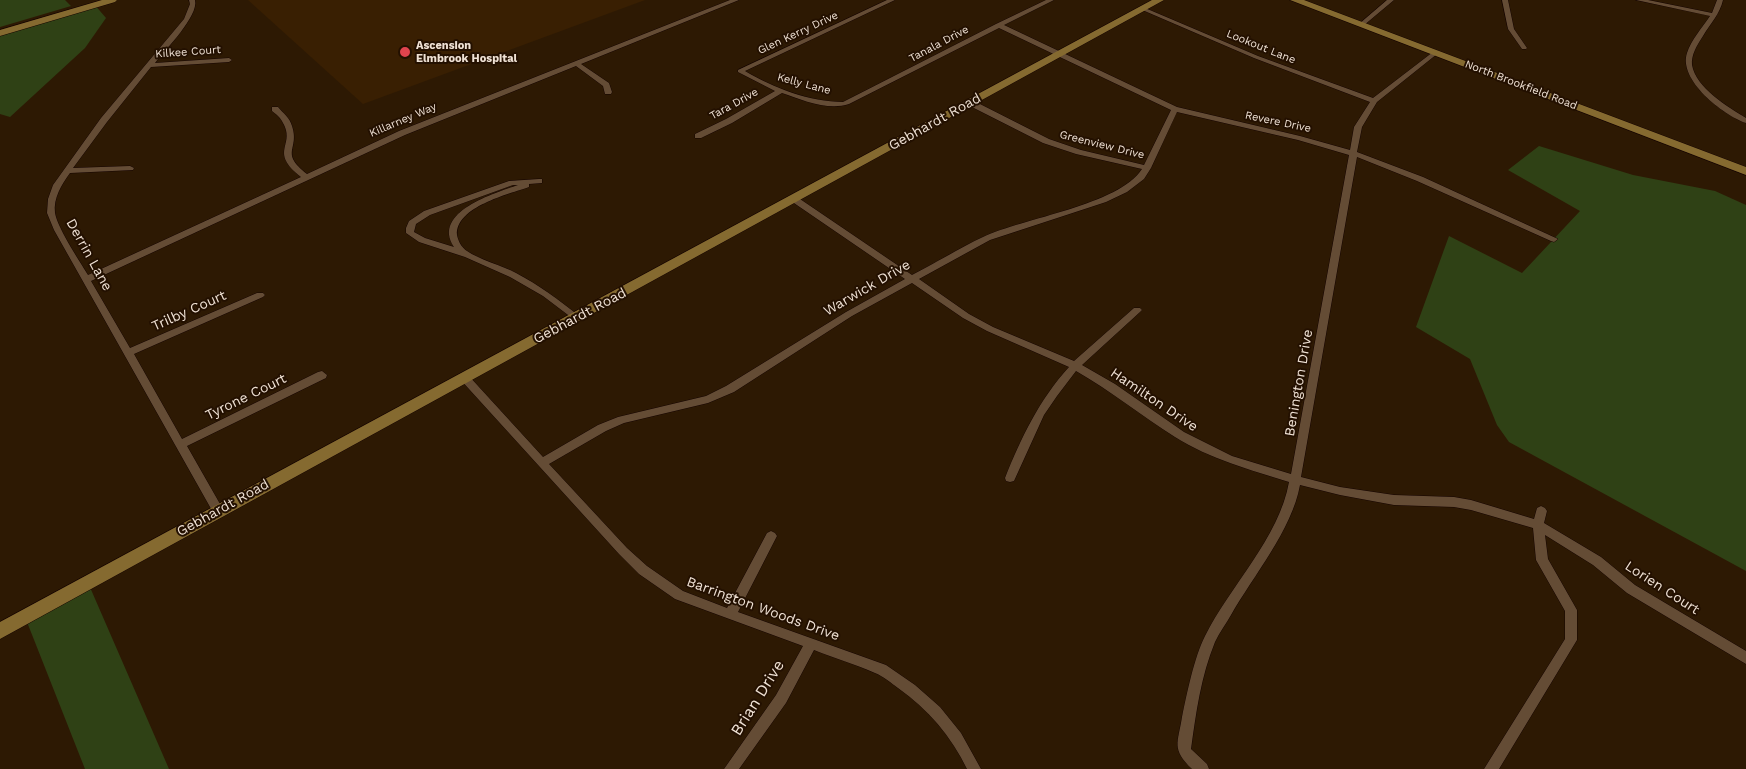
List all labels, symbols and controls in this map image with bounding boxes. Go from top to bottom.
street label: Glen Kerry Drive [756,9,840,57]
street label: Tanala Drive [907,23,971,65]
street label: Lookout Lane [1225,27,1297,67]
place label: Ascension Elmbrook Hospital [416,39,517,65]
street label: Kilkee Court [155,43,221,61]
marker: Ascension Elmbrook Hospital [398,45,412,59]
street label: North Brookfield Road [1463,57,1579,113]
street label: Kelly Lane [776,71,832,97]
street label: Tara Drive [707,85,761,123]
street label: Gebhardt Road [886,90,984,154]
street label: Killarney Way [367,100,439,140]
street label: Revere Drive [1244,109,1312,135]
street label: Greenview Drive [1058,128,1146,162]
street label: Derrin Lane [62,216,116,294]
street label: Warwick Drive [821,256,913,320]
street label: Gebhardt Road [531,284,629,348]
street label: Trilby Court [149,287,229,335]
street label: Benington Drive [1281,328,1317,438]
street label: Hamilton Drive [1107,365,1201,435]
street label: Tyrone Court [203,370,289,424]
street label: Gebhardt Road [174,476,272,540]
street label: Lorien Court [1622,558,1702,618]
street label: Barrington Woods Drive [684,573,842,645]
street label: Brian Drive [727,657,789,739]

